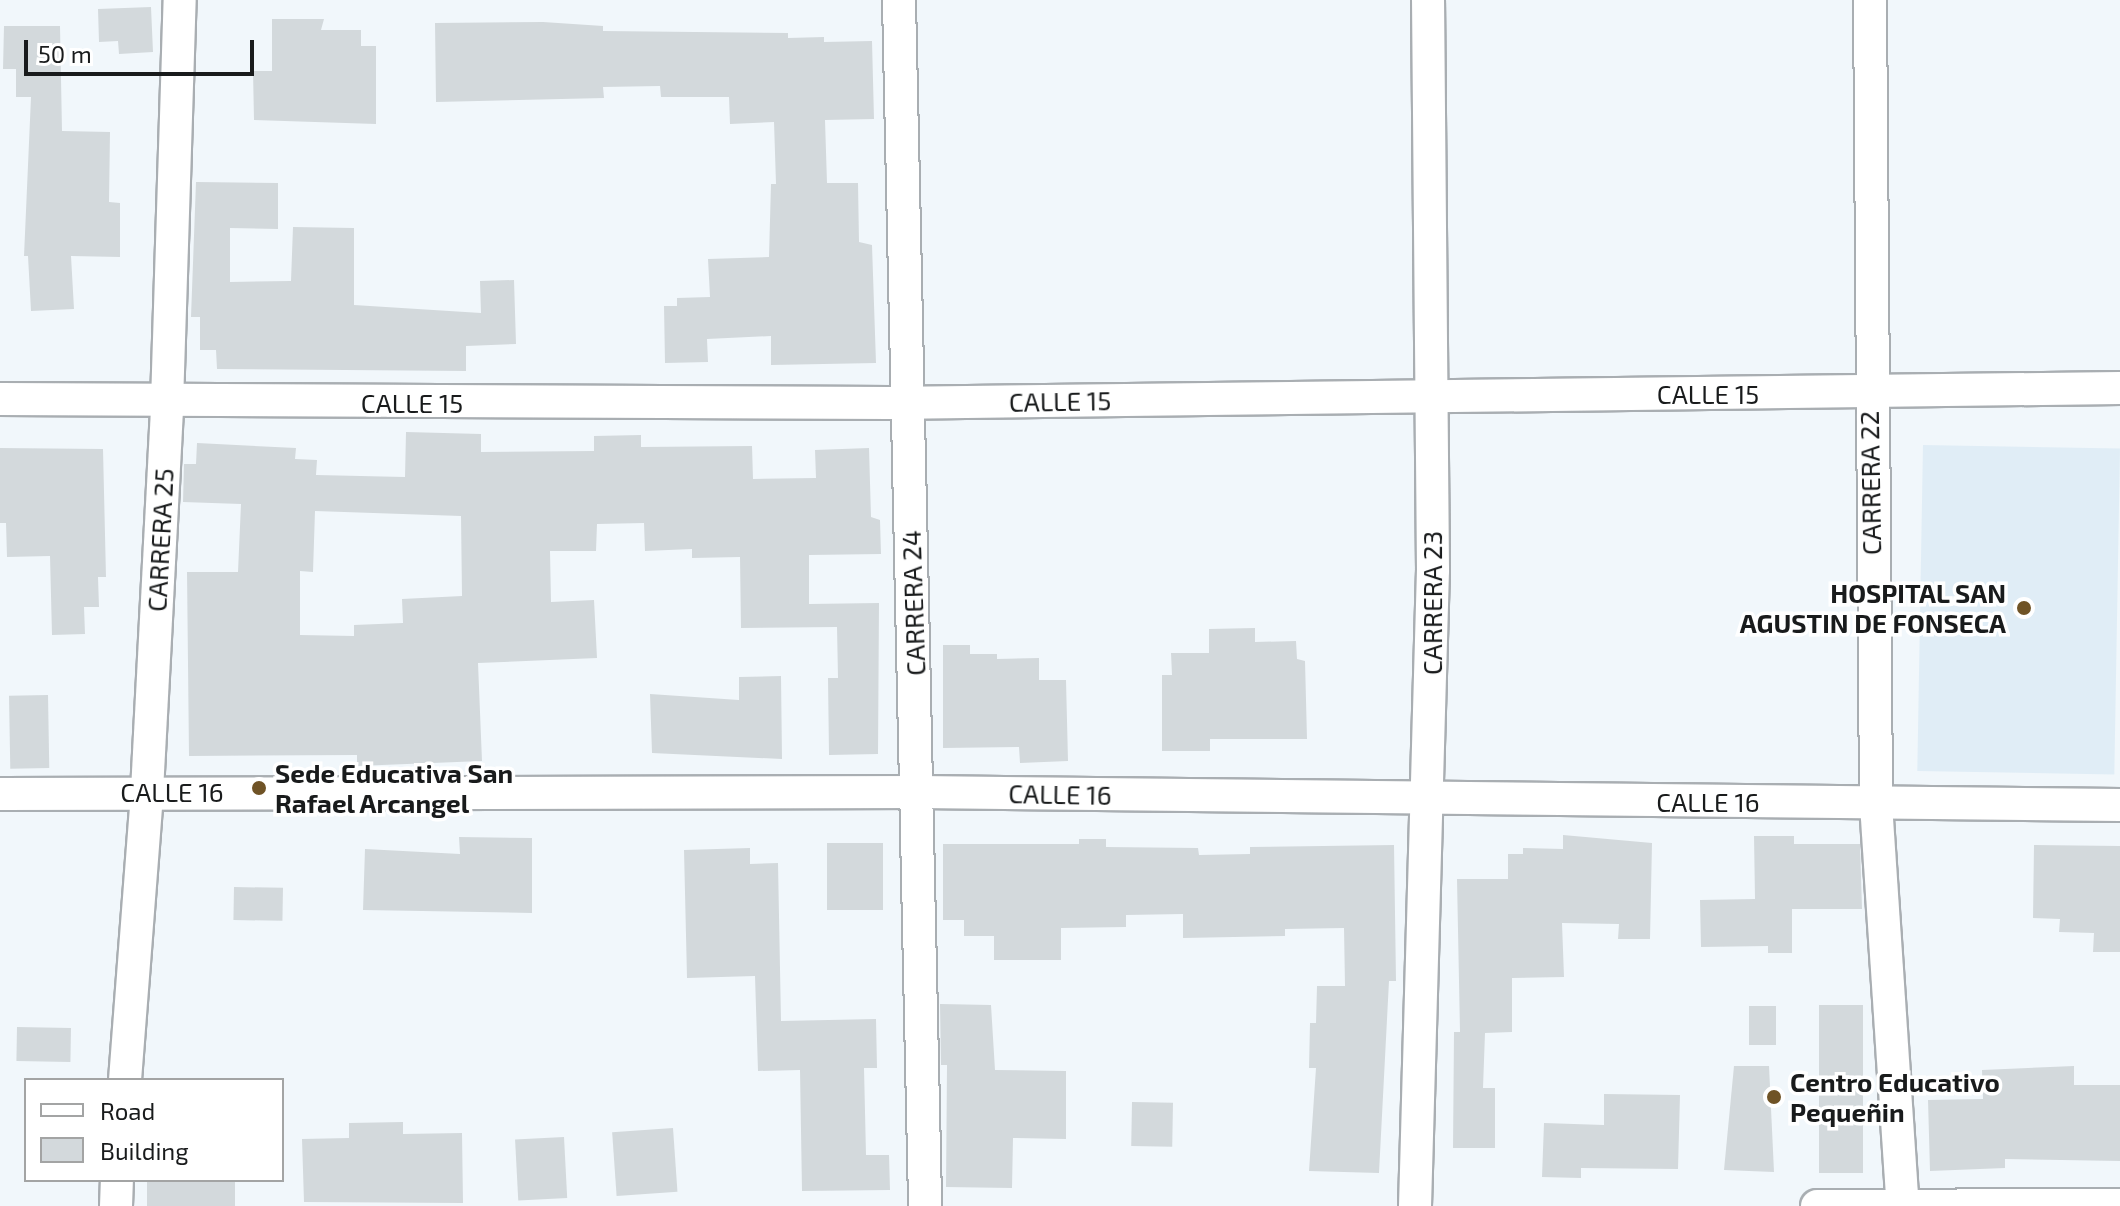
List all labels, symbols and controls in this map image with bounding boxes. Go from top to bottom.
scale bar [28,24,258,74]
text: 50 m [38,39,92,68]
street label: CALLE 15 [1657,378,1759,410]
street label: CALLE 15 [1009,385,1111,417]
street label: CALLE 15 [361,387,463,419]
street label: CARRERA 22 [1853,410,1887,556]
street label: CARRERA 25 [141,467,179,613]
street label: CARRERA 24 [895,529,931,677]
street label: CARRERA 23 [1416,531,1448,675]
place label: HOSPITAL SAN AGUSTIN DE FONSECA [1740,577,2006,638]
marker: HOSPITAL SAN AGUSTIN DE FONSECA [2013,597,2035,619]
place label: Sede Educativa San Rafael Arcangel [275,757,513,818]
street label: CALLE 16 [120,776,224,808]
street label: CALLE 16 [1008,778,1112,810]
marker: Sede Educativa San Rafael Arcangel [250,779,268,797]
street label: CALLE 16 [1656,786,1760,818]
place label: Centro Educativo Pequeñin [1790,1066,2000,1128]
legend [24,1078,284,1182]
marker: Centro Educativo Pequeñin [1765,1088,1783,1106]
text: Road [100,1096,155,1125]
text: Building [100,1136,189,1165]

